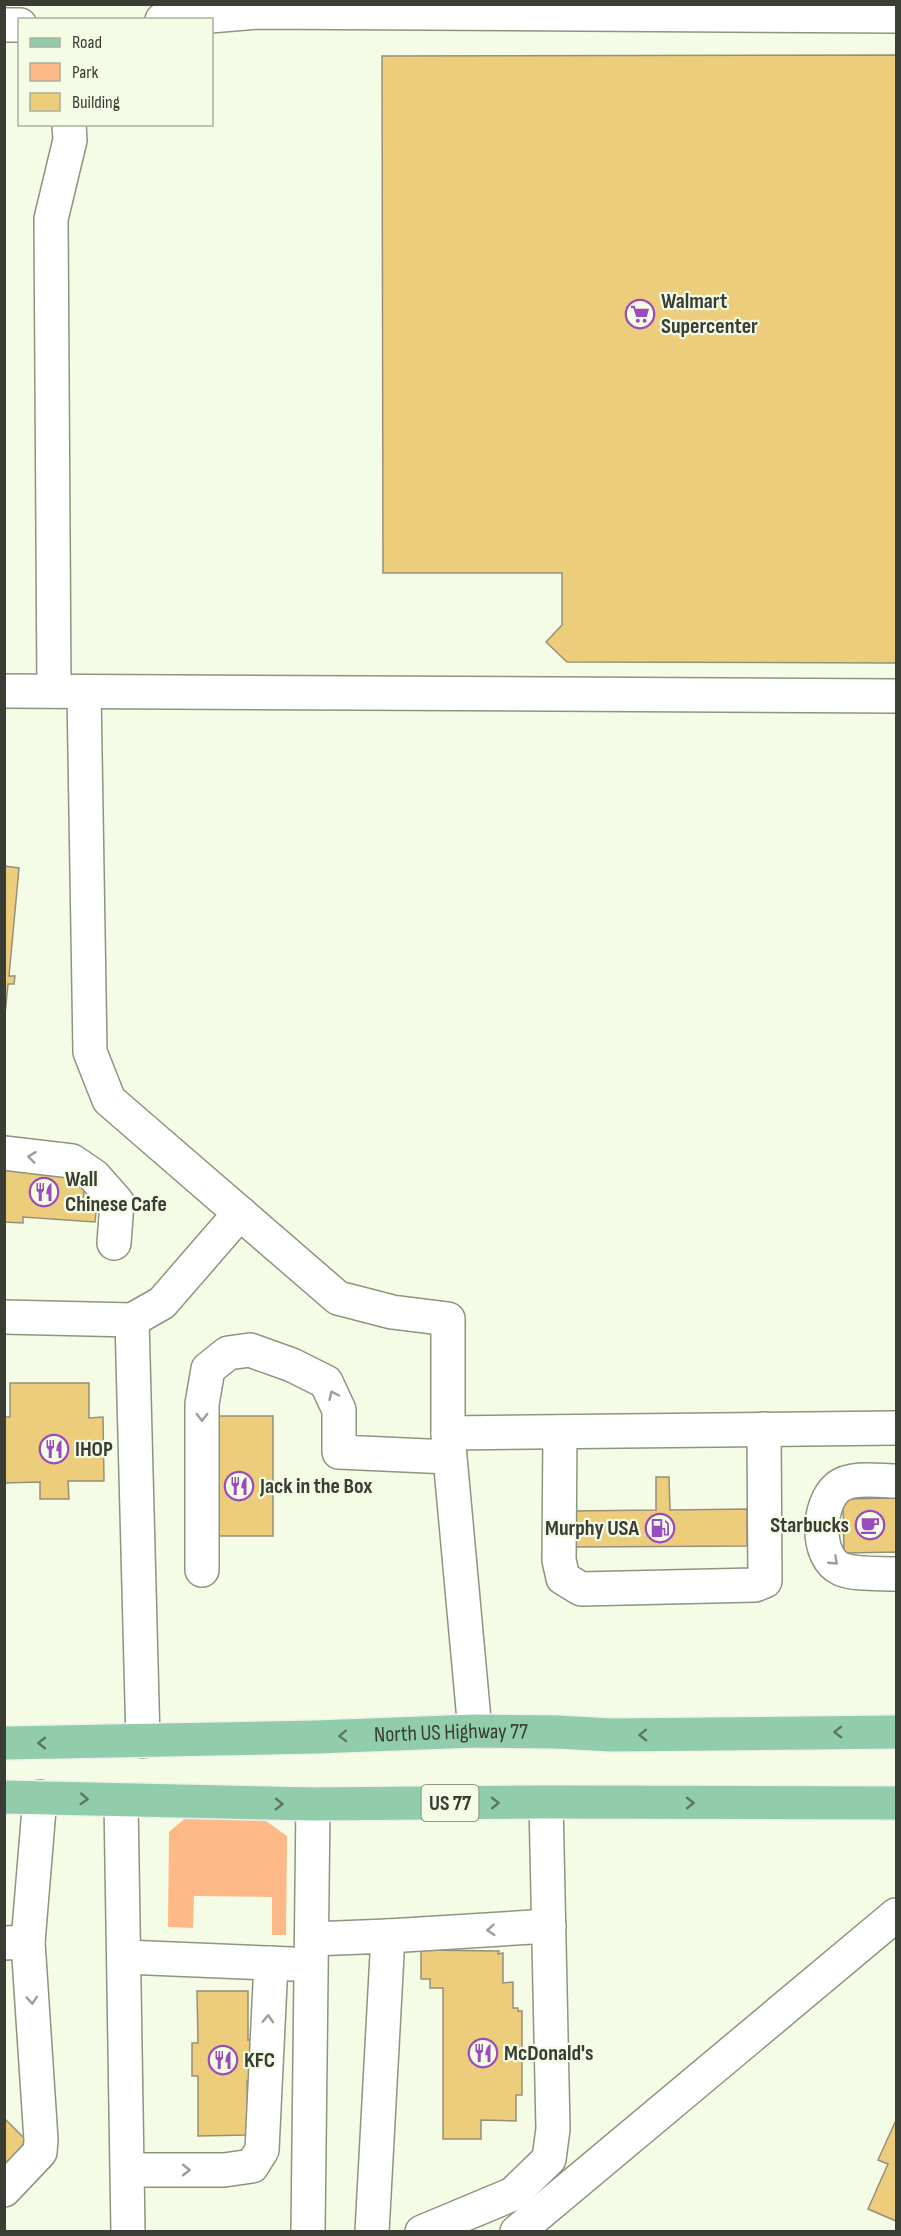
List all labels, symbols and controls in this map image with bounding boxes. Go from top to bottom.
legend [18,18,213,126]
text: Road [72,32,102,53]
text: Park [72,62,98,83]
text: Building [72,92,120,113]
place label: Walmart Supercenter [661,288,758,340]
supermarket icon: Walmart Supercenter [624,298,656,330]
one-way arrow [28,1151,37,1163]
place label: Wall Chinese Cafe [65,1166,167,1218]
restaurant icon: Wall Chinese Cafe [28,1176,60,1208]
one-way arrow [328,1391,340,1402]
one-way arrow [196,1413,208,1422]
restaurant icon: IHOP [38,1433,70,1465]
place label: IHOP [75,1436,113,1463]
restaurant icon: Jack in the Box [223,1470,255,1502]
place label: Jack in the Box [259,1473,372,1500]
cafe icon: Starbucks [854,1509,886,1541]
fuel station icon: Murphy USA [644,1512,676,1544]
place label: Starbucks [770,1512,849,1539]
place label: Murphy USA [545,1515,640,1542]
one-way arrow [827,1554,838,1565]
street label: North US Highway 77 [373,1717,528,1748]
one-way arrow [834,1726,843,1739]
one-way arrow [639,1729,648,1741]
one-way arrow [339,1730,348,1742]
one-way arrow [38,1737,47,1749]
road number: US 77 [422,1785,478,1821]
one-way arrow [79,1793,88,1806]
one-way arrow [490,1797,499,1809]
one-way arrow [685,1797,694,1809]
one-way arrow [274,1798,283,1810]
one-way arrow [486,1923,495,1936]
one-way arrow [25,1996,38,2005]
one-way arrow [262,2015,275,2024]
restaurant icon: McDonald's [467,2037,499,2069]
place label: McDonald's [504,2040,593,2067]
restaurant icon: KFC [207,2044,239,2076]
place label: KFC [244,2047,275,2074]
one-way arrow [182,2164,191,2176]

